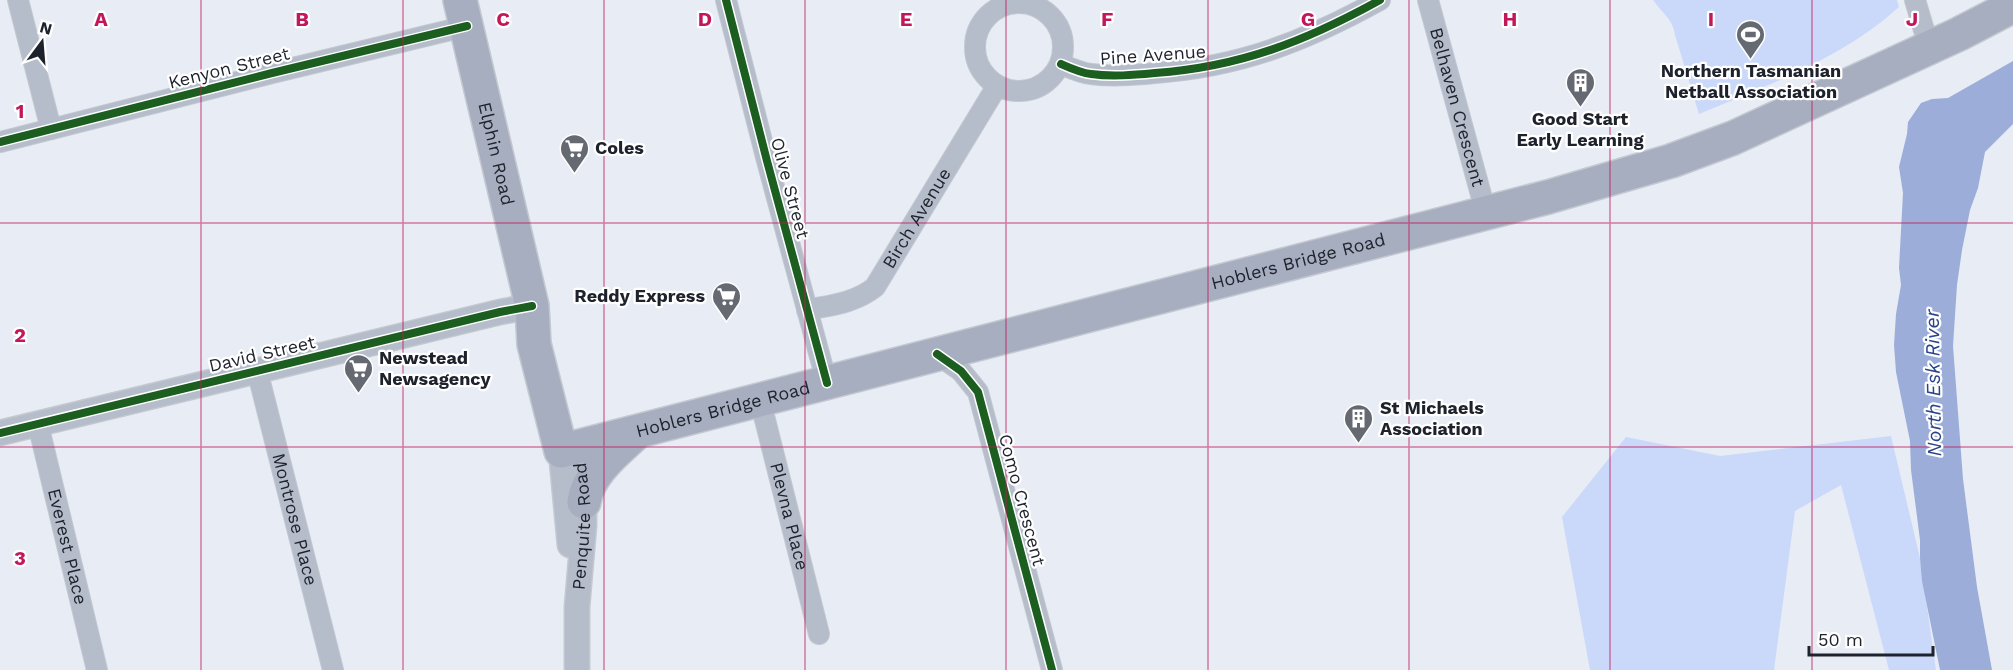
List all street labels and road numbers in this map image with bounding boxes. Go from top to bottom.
street label: Belhaven Crescent [1426,25,1489,189]
street label: Pine Avenue [1099,40,1207,69]
street label: Kenyon Street [166,42,292,93]
street label: Elphin Road [474,100,519,207]
street label: Olive Street [767,135,814,241]
street label: Birch Avenue [878,164,955,272]
street label: Hoblers Bridge Road [1209,228,1387,293]
street label: David Street [207,331,318,376]
street label: Hoblers Bridge Road [634,376,812,441]
street label: Como Crescent [995,432,1050,568]
street label: Montrose Place [268,451,322,588]
street label: Plevna Place [766,460,813,572]
street label: Penquite Road [568,462,594,591]
street label: Everest Place [44,486,92,606]

